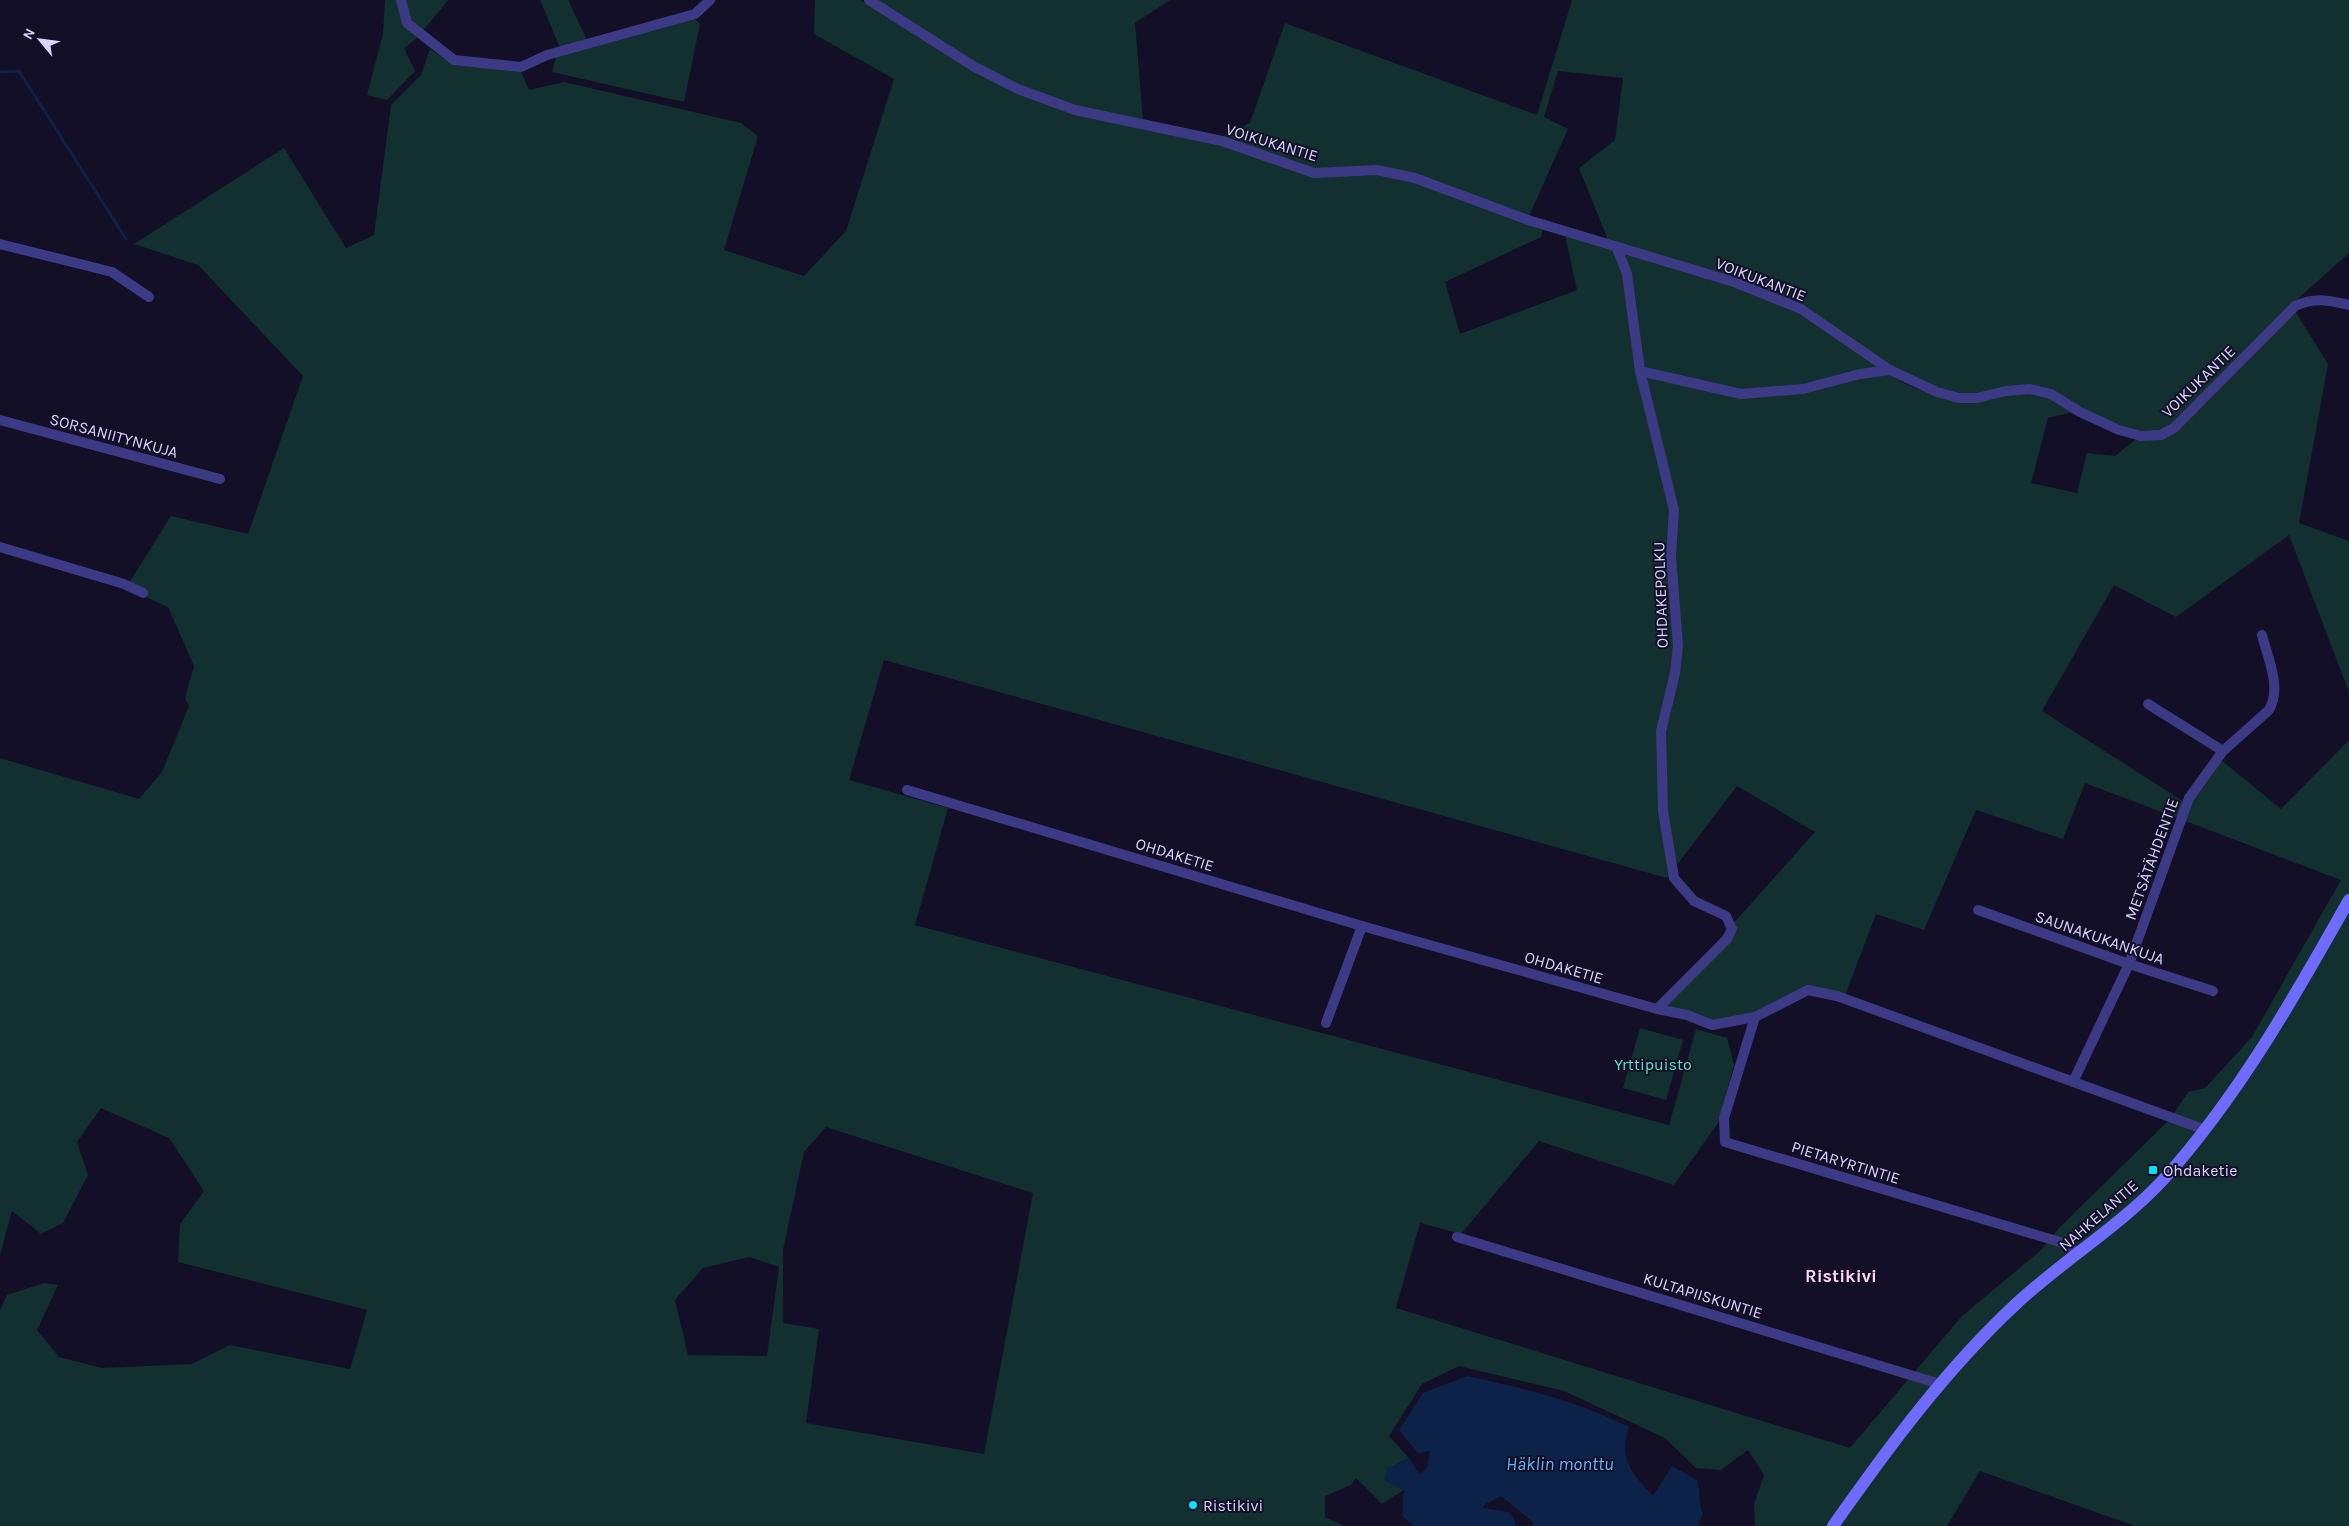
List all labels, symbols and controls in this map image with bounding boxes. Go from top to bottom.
north arrow [15,15,65,65]
text: N [19,25,39,42]
street label: VOIKUKANTIE [1224,119,1320,165]
street label: VOIKUKANTIE [1713,254,1809,305]
street label: VOIKUKANTIE [2158,341,2239,421]
street label: SORSANIITYNKUJA [48,409,180,462]
street label: OHDAKEPOLKU [1649,542,1672,648]
street label: METSÄTÄHDENTIE [2121,796,2182,923]
street label: OHDAKETIE [1133,834,1216,875]
street label: SAUNAKUKANKUJA [2033,906,2167,968]
street label: OHDAKETIE [1522,947,1605,988]
park label: Yrttipuisto [1614,1055,1692,1074]
street label: PIETARYRTINTIE [1789,1137,1902,1188]
place label: Ohdaketie [2163,1161,2238,1180]
marker: Ohdaketie [2147,1164,2159,1176]
street label: NAHKELANTIE [2055,1176,2142,1255]
district label: Ristikivi [1805,1265,1877,1287]
street label: KULTAPIISKUNTIE [1641,1268,1765,1323]
water label: Häklin monttu [1506,1453,1614,1475]
place label: Ristikivi [1203,1496,1263,1515]
marker: Ristikivi [1187,1499,1199,1511]

